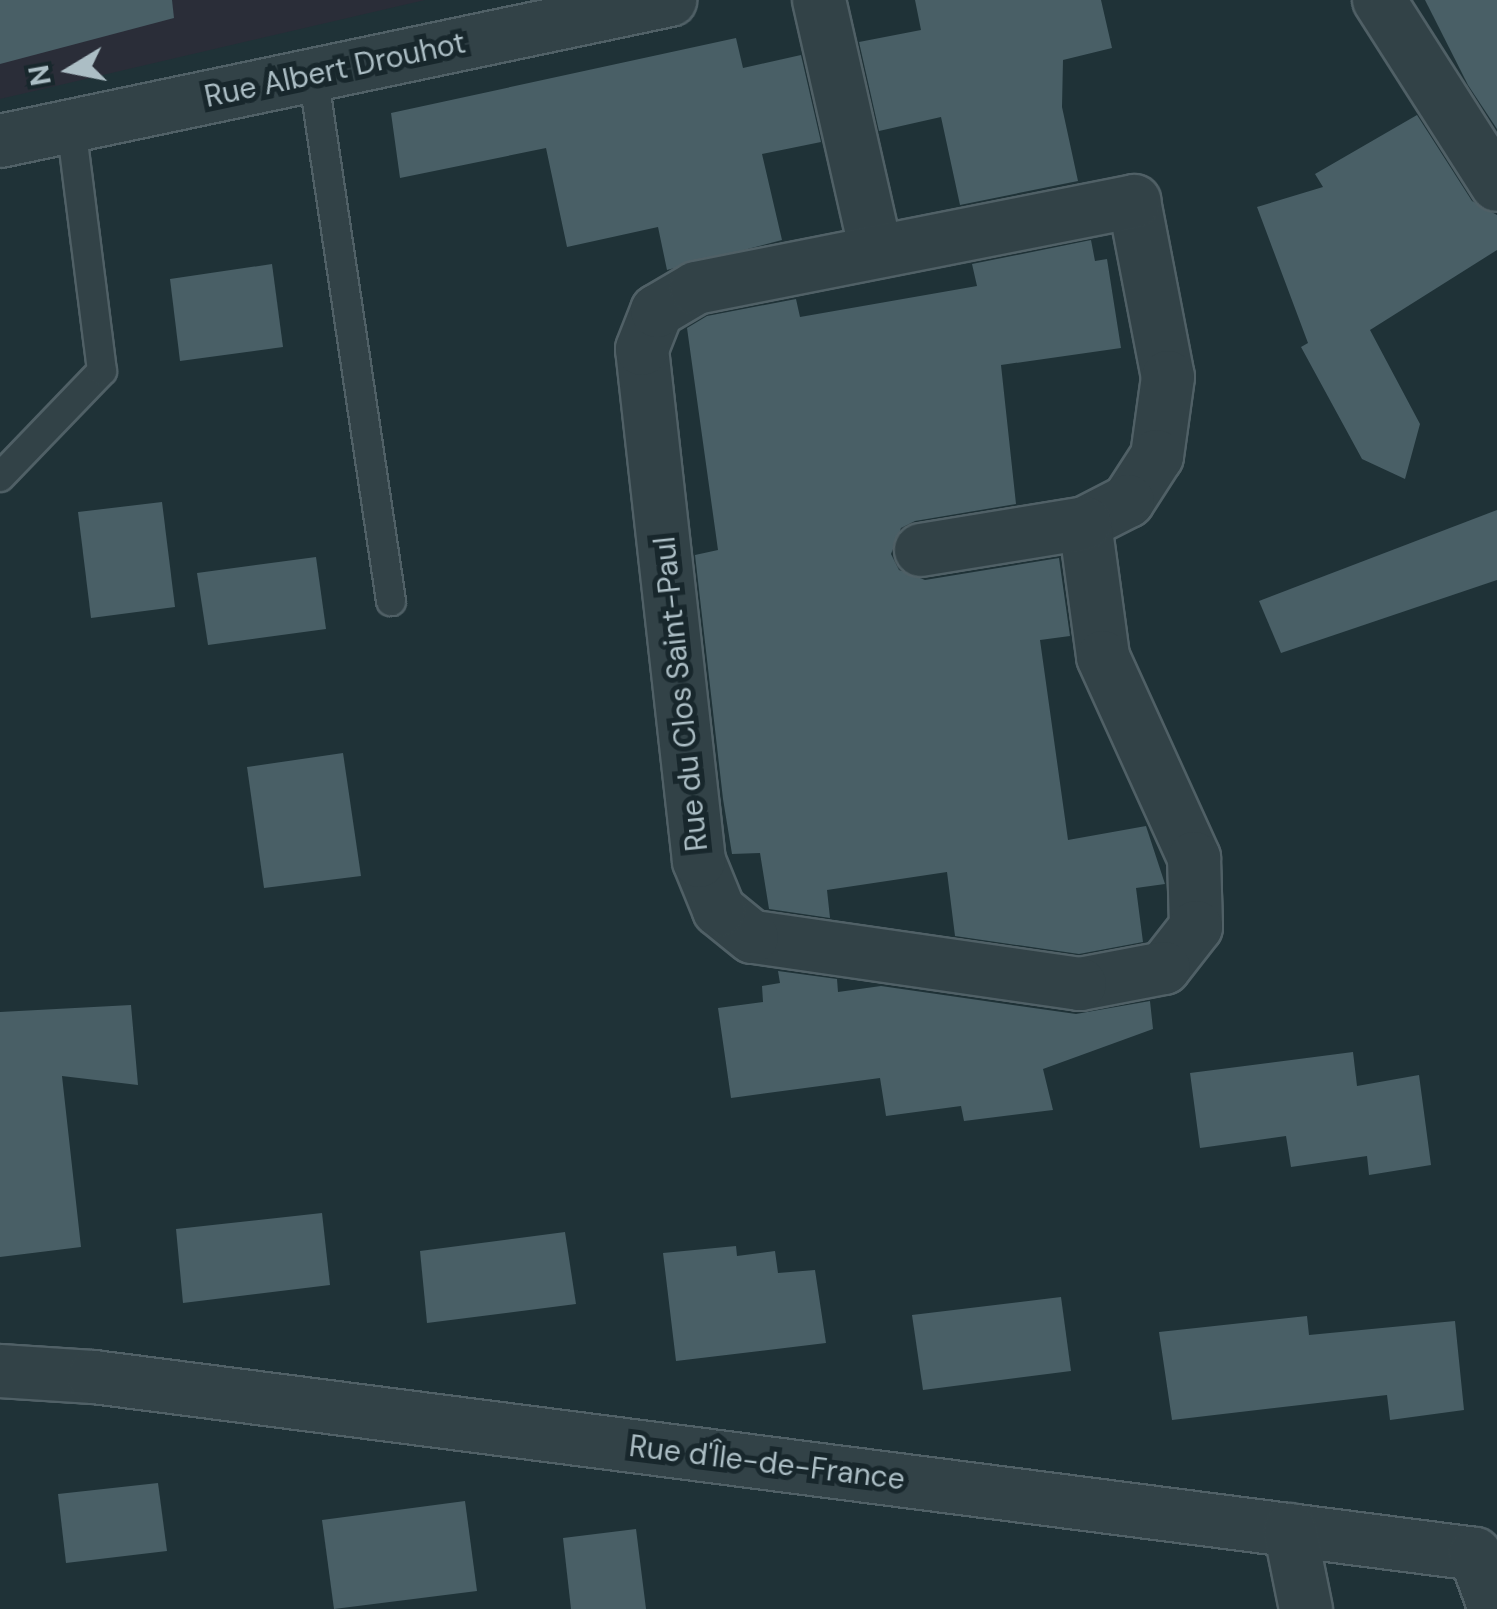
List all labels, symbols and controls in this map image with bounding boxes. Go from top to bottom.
north arrow [20,20,120,120]
street label: Rue Albert Drouhot [201,25,469,115]
text: N [20,62,60,89]
street label: Rue du Clos Saint-Paul [647,535,715,853]
street label: Rue d'Île-de-France [627,1428,907,1498]

